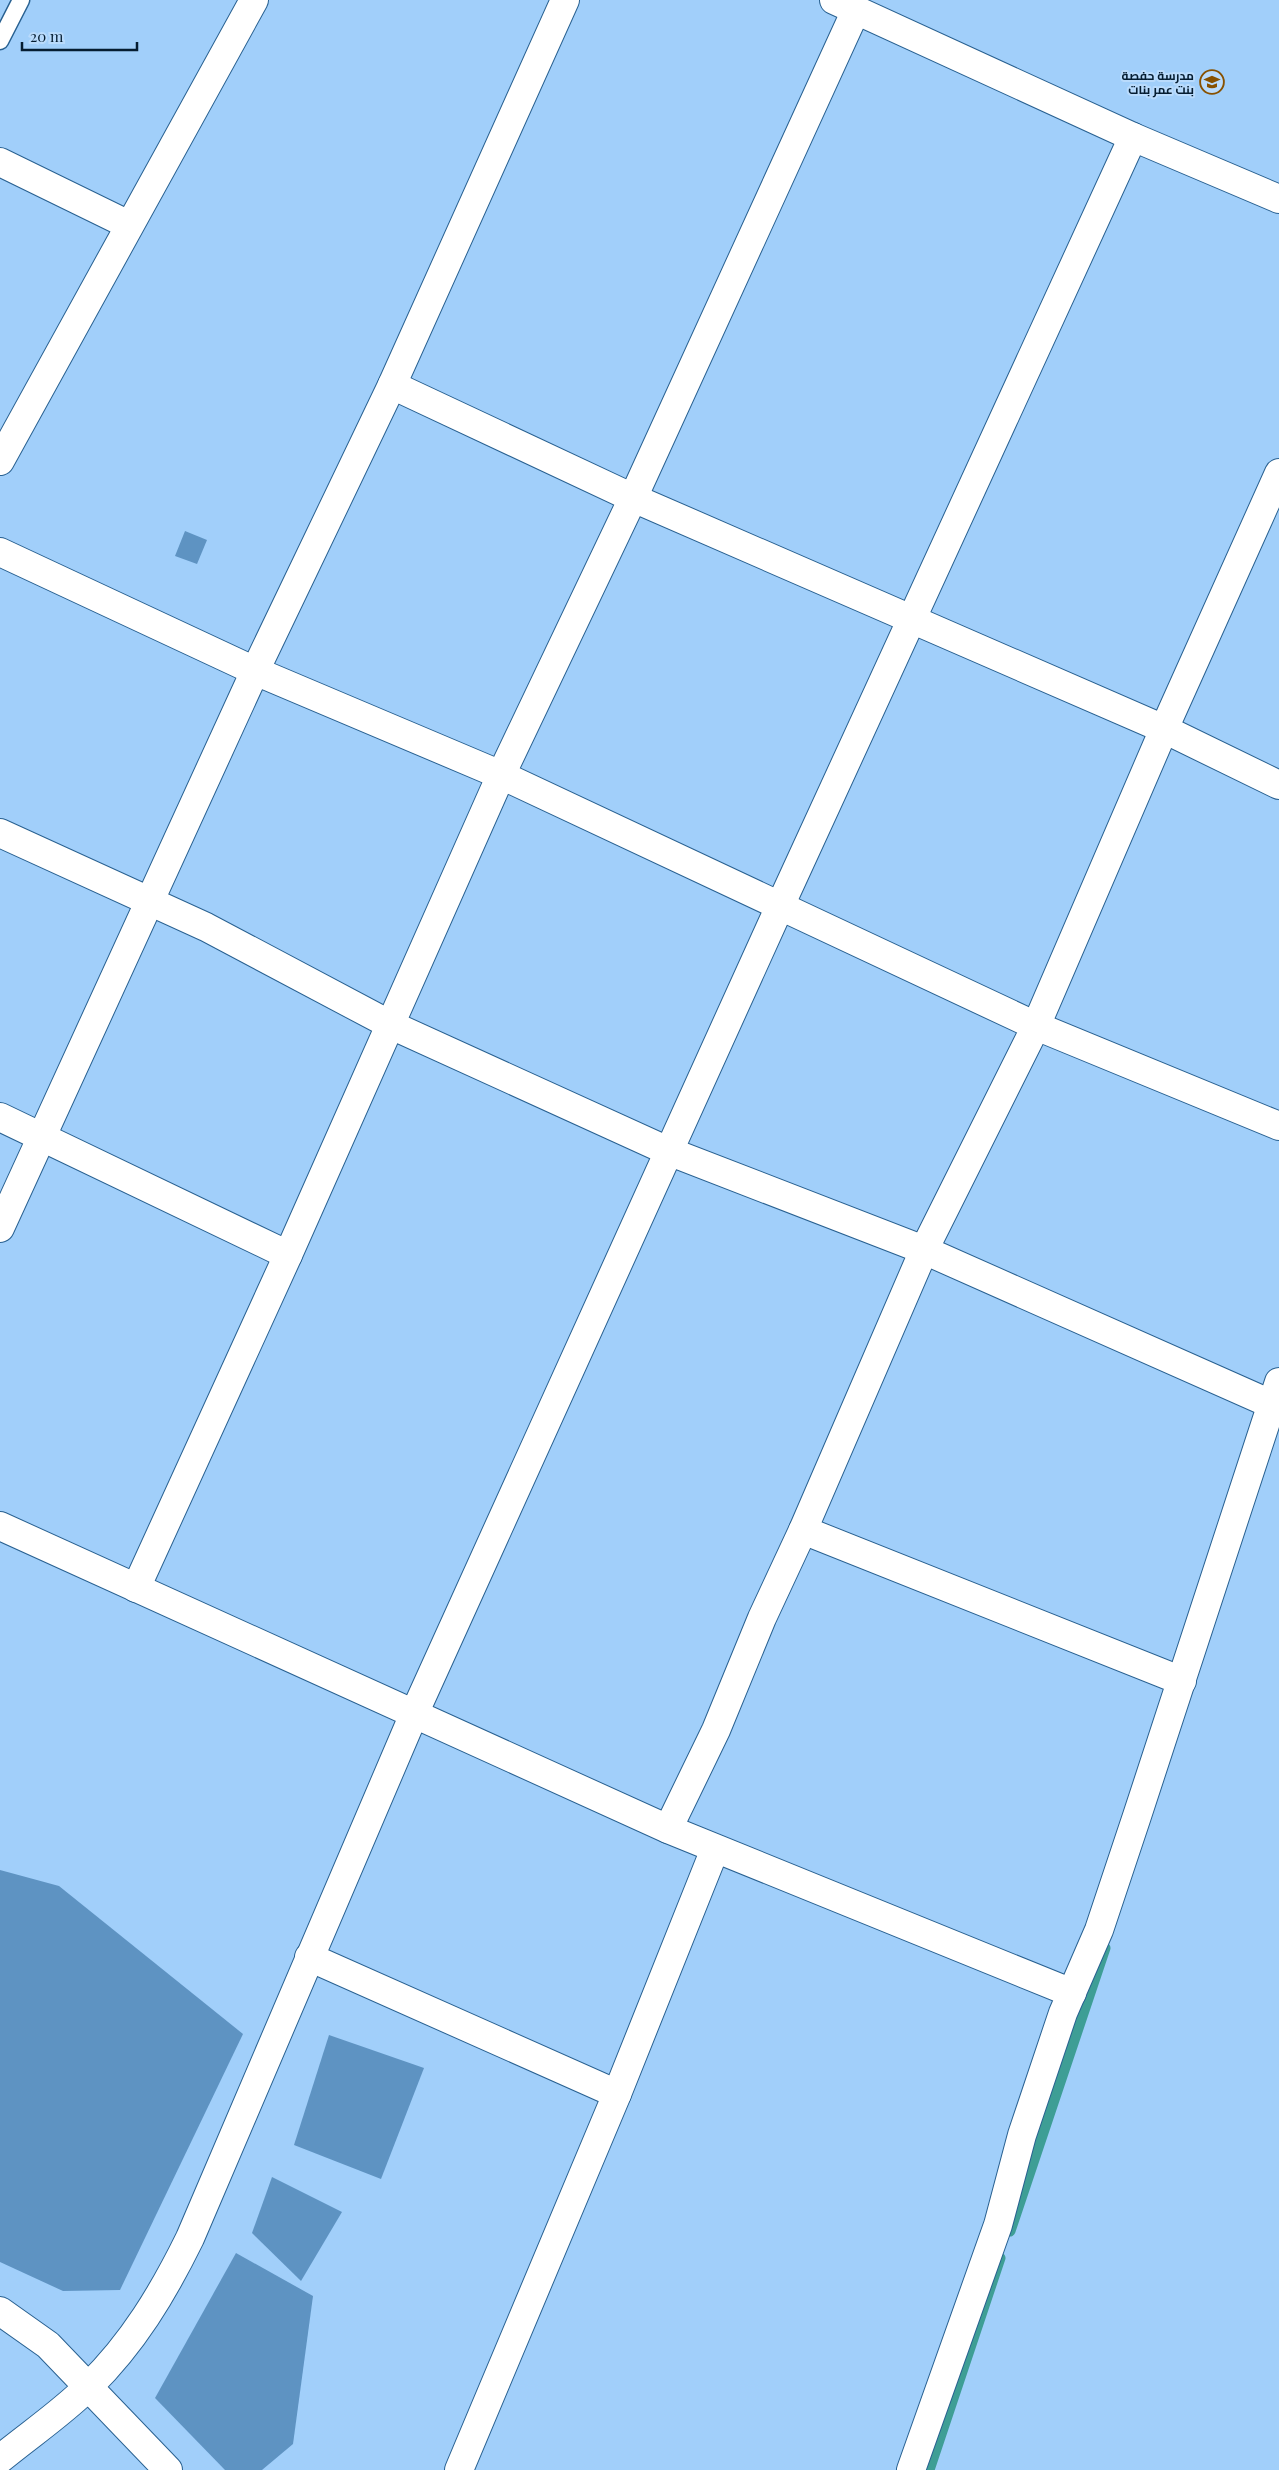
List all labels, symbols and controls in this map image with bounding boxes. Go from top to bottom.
scale bar [22,20,138,52]
text: 20 m [30,26,64,46]
place label: مدرسة حفصة بنت عمر بنات [1122,67,1194,98]
school or university icon: مدرسة حفصة بنت عمر بنات [1199,69,1225,95]

